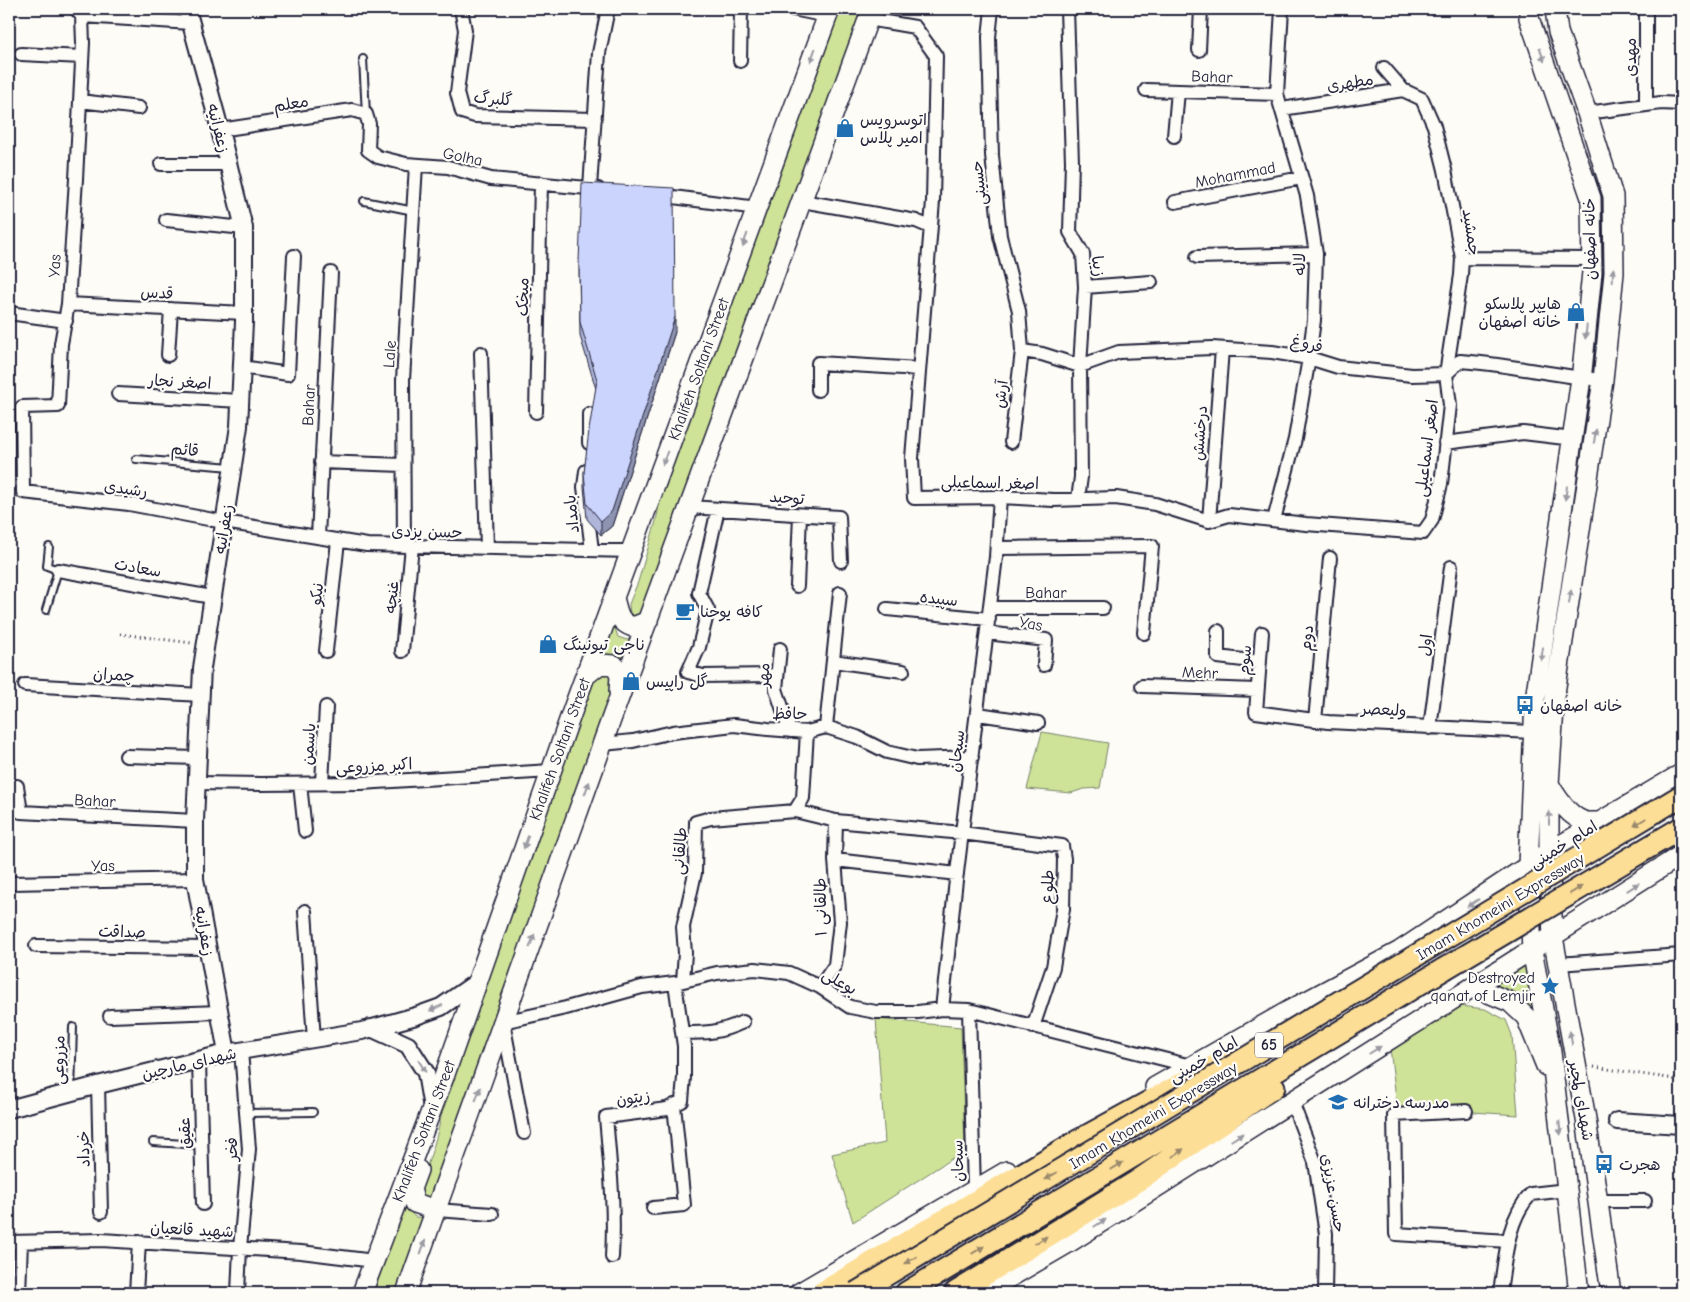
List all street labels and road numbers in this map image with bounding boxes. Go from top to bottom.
street label: مهدی [1622,38,1640,76]
street label: Bahar [1191,67,1234,87]
street label: مطهری [1326,70,1375,96]
street label: گلبرگ [473,87,513,110]
street label: معلم [272,92,310,119]
street label: زعفرانیه [203,102,233,155]
street label: Golha [441,144,484,170]
street label: Mohammad [1193,158,1277,192]
street label: حسینی [968,160,991,206]
street label: خانه اصفهان [1580,198,1600,280]
street label: جمشید [1458,208,1484,257]
street label: Yas [45,253,65,278]
street label: لاله [1291,253,1309,275]
street label: زیبا [1088,255,1108,278]
street label: میخک [514,277,532,317]
street label: قدس [140,283,174,303]
street label: Khalifeh Soltani Street [665,295,733,443]
street label: فروغ [1288,332,1325,358]
street label: Lale [380,340,400,368]
street label: اصغر نجار [147,371,212,393]
street label: آرش [990,378,1012,409]
street label: Bahar [299,383,319,426]
street label: اصغر اسماعیلی [1412,398,1443,498]
street label: درخشش [1189,405,1211,461]
street label: قائم [170,440,200,463]
street label: اصغر اسماعیلی [941,473,1039,494]
street label: رشیدی [103,477,149,501]
street label: توحید [769,488,806,509]
street label: بامداد [561,494,583,534]
street label: زعفرانیه [211,503,237,555]
street label: حسن یزدی [391,522,463,542]
street label: سعادت [113,555,163,581]
street label: غنچه [382,580,403,614]
street label: نیکو [307,582,328,608]
street label: Bahar [1025,584,1067,602]
street label: سپیده [919,588,959,611]
street label: Yas [1018,613,1044,635]
street label: دوم [1297,624,1320,652]
street label: اول [1416,633,1436,657]
street label: سوم [1235,644,1258,676]
street label: مهر [755,663,773,690]
street label: Mehr [1181,663,1219,683]
street label: چمران [93,665,135,686]
street label: Khalifeh Soltani Street [526,675,594,823]
street label: ولیعصر [1359,700,1407,720]
street label: حافظ [772,705,808,723]
street label: یاسمن [299,722,319,766]
street label: سبحان [945,729,968,773]
street label: اکبر مزروعی [335,755,413,778]
street label: Bahar [74,791,117,811]
street label: امام خمینی [1526,817,1602,875]
street label: طالقانی [669,827,692,875]
street label: Imam Khomeini Expressway [1413,849,1589,964]
street label: Yas [91,857,115,875]
street label: طلوع [1038,870,1060,905]
street label: طالقانی ۱ [811,877,832,936]
street label: زعفرانیه [191,905,217,957]
street label: صداقت [98,923,146,941]
street label: بوعلی [819,965,860,1000]
road number: 65 [1255,1032,1283,1058]
street label: امام خمینی [1166,1033,1243,1089]
street label: مزروعی [50,1035,69,1085]
street label: شهدای مارچین [140,1044,238,1085]
street label: شهدای لمجیر [1565,1056,1597,1142]
street label: Khalifeh Soltani Street [389,1058,459,1205]
street label: Imam Khomeini Expressway [1066,1058,1242,1173]
street label: زیتون [615,1087,651,1110]
street label: عقیق [176,1117,194,1149]
street label: خرداد [74,1130,94,1168]
street label: فخر [223,1137,241,1163]
street label: سبحان [948,1140,968,1182]
street label: حسن عزیزی [1317,1152,1349,1234]
street label: شهید قانعیان [150,1219,234,1241]

